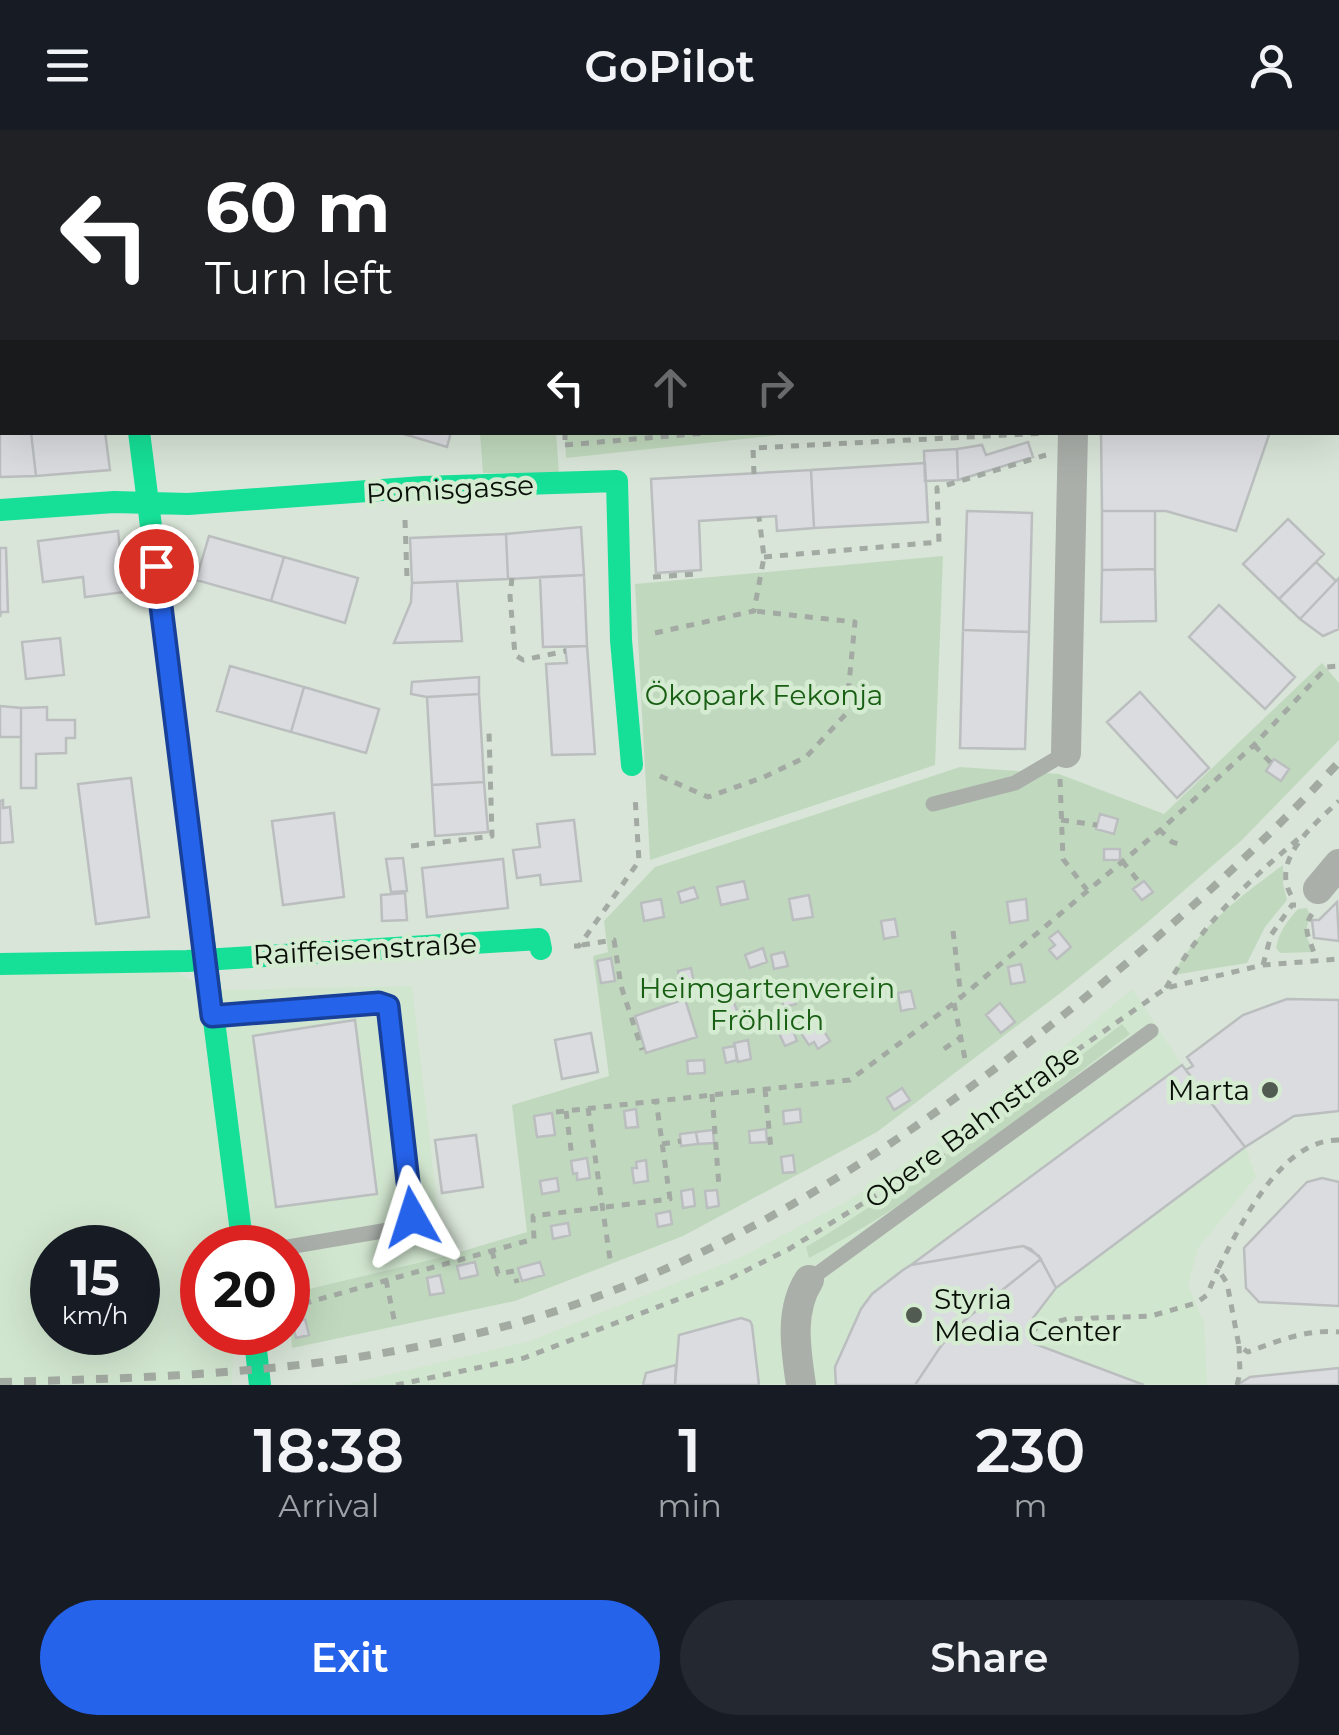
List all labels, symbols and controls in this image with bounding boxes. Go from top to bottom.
icon: menu [40,38,95,93]
text: GoPilot [584,38,755,93]
icon: person [1244,38,1299,93]
text: 60 m [205,164,390,250]
icon: left [40,170,170,300]
text: Turn left [205,250,393,305]
icon: left [538,360,593,415]
icon: ahead [643,360,698,415]
icon: right [748,360,803,415]
street label: Pomisgasse [365,468,535,510]
pin [114,524,199,609]
icon: arrive [129,539,184,594]
park label: Ökopark Fekonja [645,678,883,712]
street label: Raiffeisenstraße [252,926,478,972]
park label: Heimgartenverein Fröhlich [639,971,895,1037]
street label: Obere Bahnstraße [858,1037,1086,1215]
place label: Marta [1168,1073,1250,1107]
marker: Marta [1259,1079,1281,1101]
position arrow [360,1165,464,1269]
speed limit sign: 20 [180,1225,310,1355]
text: 15 [70,1247,120,1308]
place label: Styria Media Center [934,1282,1122,1348]
text: km/h [62,1300,128,1330]
marker: Styria Media Center [903,1304,925,1326]
text: 18:38 [253,1414,404,1487]
text: 1 [678,1414,701,1487]
text: 230 [975,1414,1086,1487]
text: Arrival [278,1486,379,1525]
text: min [658,1486,722,1525]
text: m [1013,1486,1047,1525]
button: Exit [40,1600,660,1715]
button: Share [680,1600,1299,1715]

